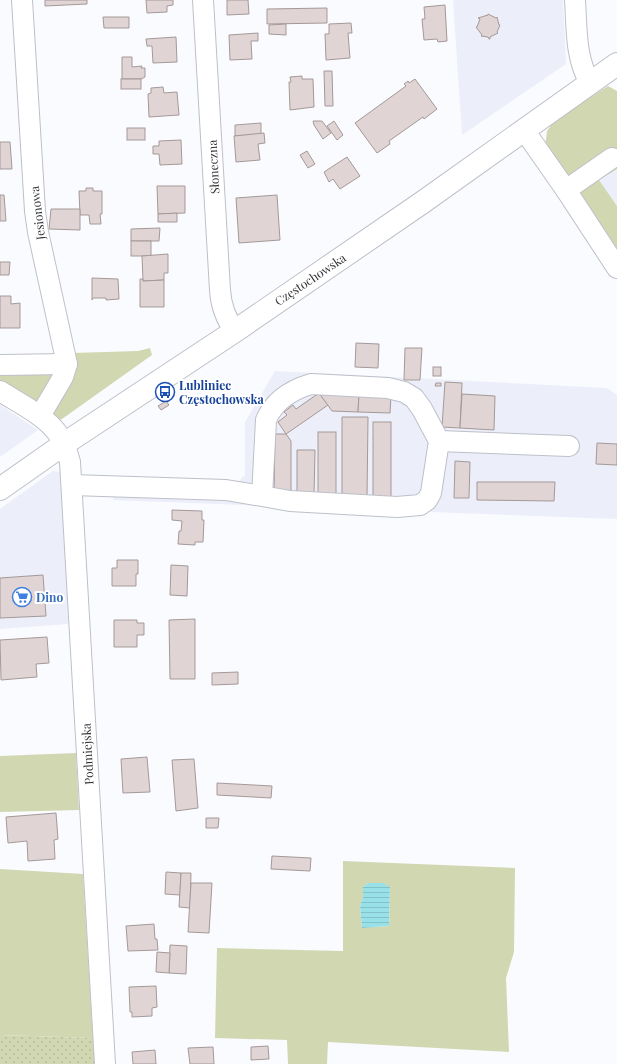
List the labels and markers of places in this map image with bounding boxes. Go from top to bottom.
place label: Lubliniec Częstochowska [179,377,264,407]
bus stop icon: Lubliniec Częstochowska [154,381,176,403]
supermarket icon: Dino [11,586,33,608]
place label: Dino [36,589,63,605]

